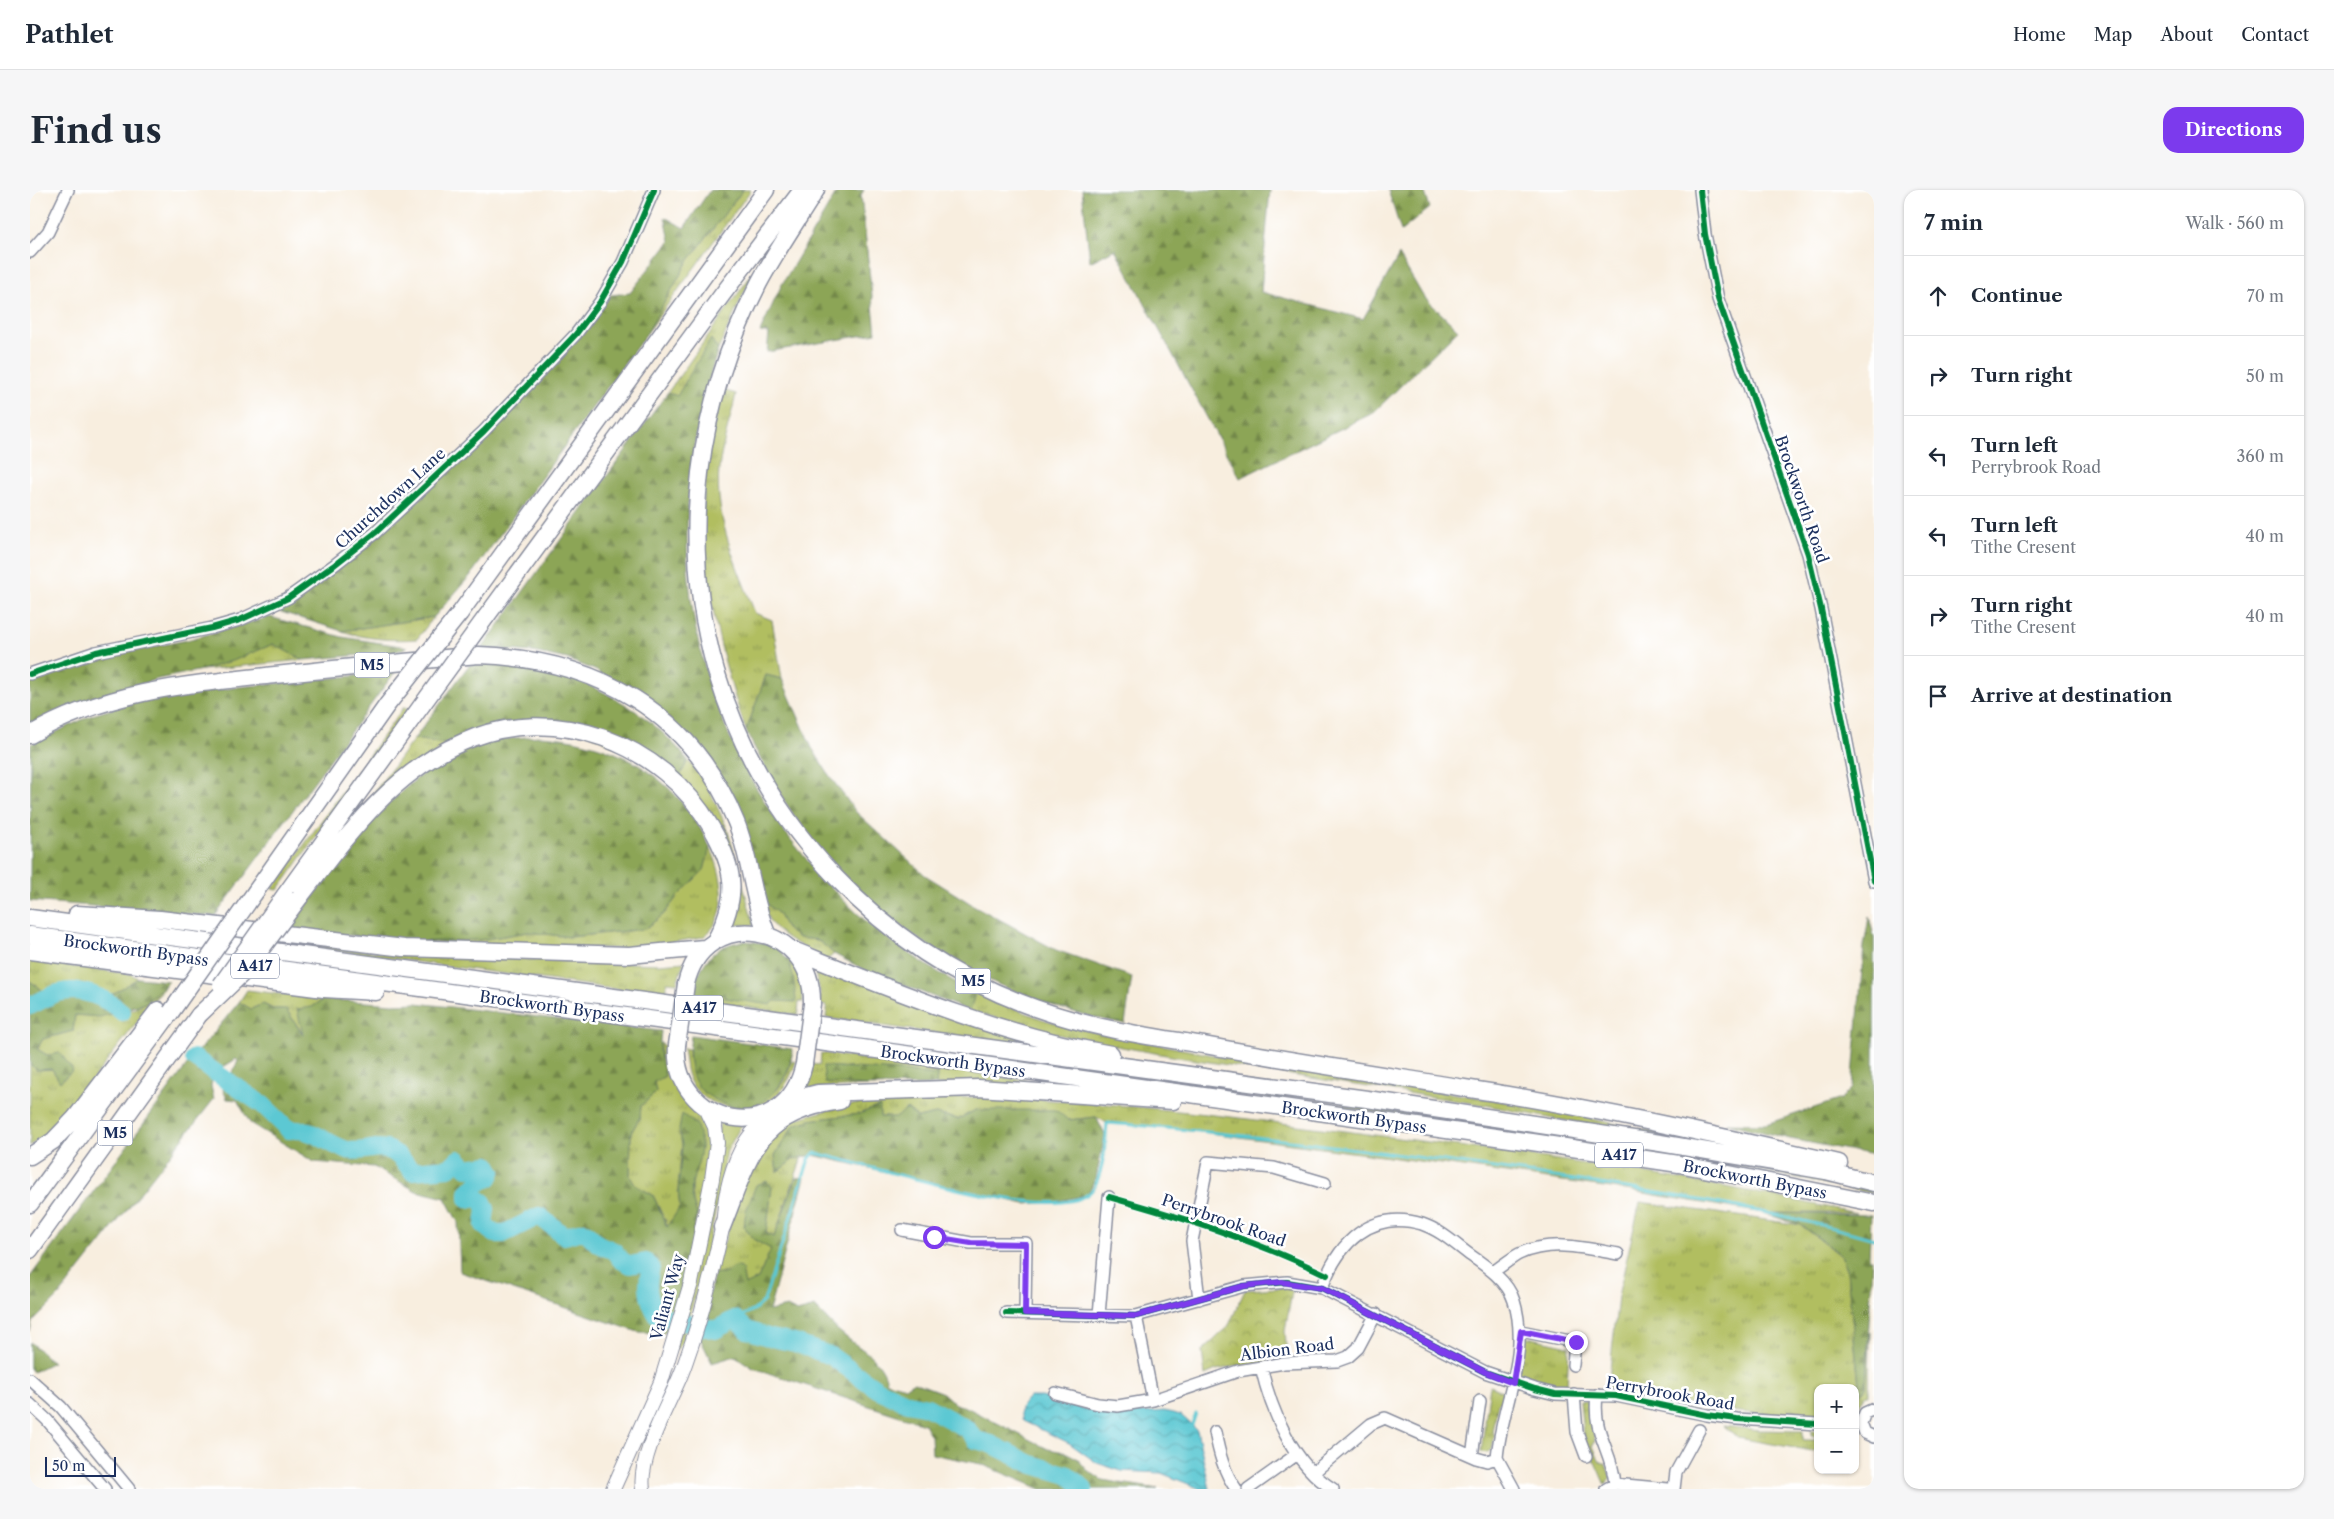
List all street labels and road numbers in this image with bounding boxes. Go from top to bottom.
street label: Brockworth Road [1771,433,1833,566]
street label: Churchdown Lane [331,443,449,553]
road number: M5 [354,652,390,678]
street label: Brockworth Bypass [62,930,210,970]
road number: A417 [231,954,279,978]
road number: M5 [956,968,990,994]
street label: Brockworth Bypass [478,986,626,1026]
road number: A417 [675,996,723,1020]
street label: Brockworth Bypass [879,1041,1027,1081]
street label: Brockworth Bypass [1280,1097,1428,1137]
road number: M5 [98,1120,132,1146]
road number: A417 [1595,1142,1643,1168]
street label: Brockworth Bypass [1681,1155,1829,1203]
street label: Perrybrook Road [1159,1189,1289,1251]
street label: Valiant Way [646,1250,688,1344]
street label: Albion Road [1238,1333,1336,1365]
street label: Perrybrook Road [1604,1372,1736,1414]

